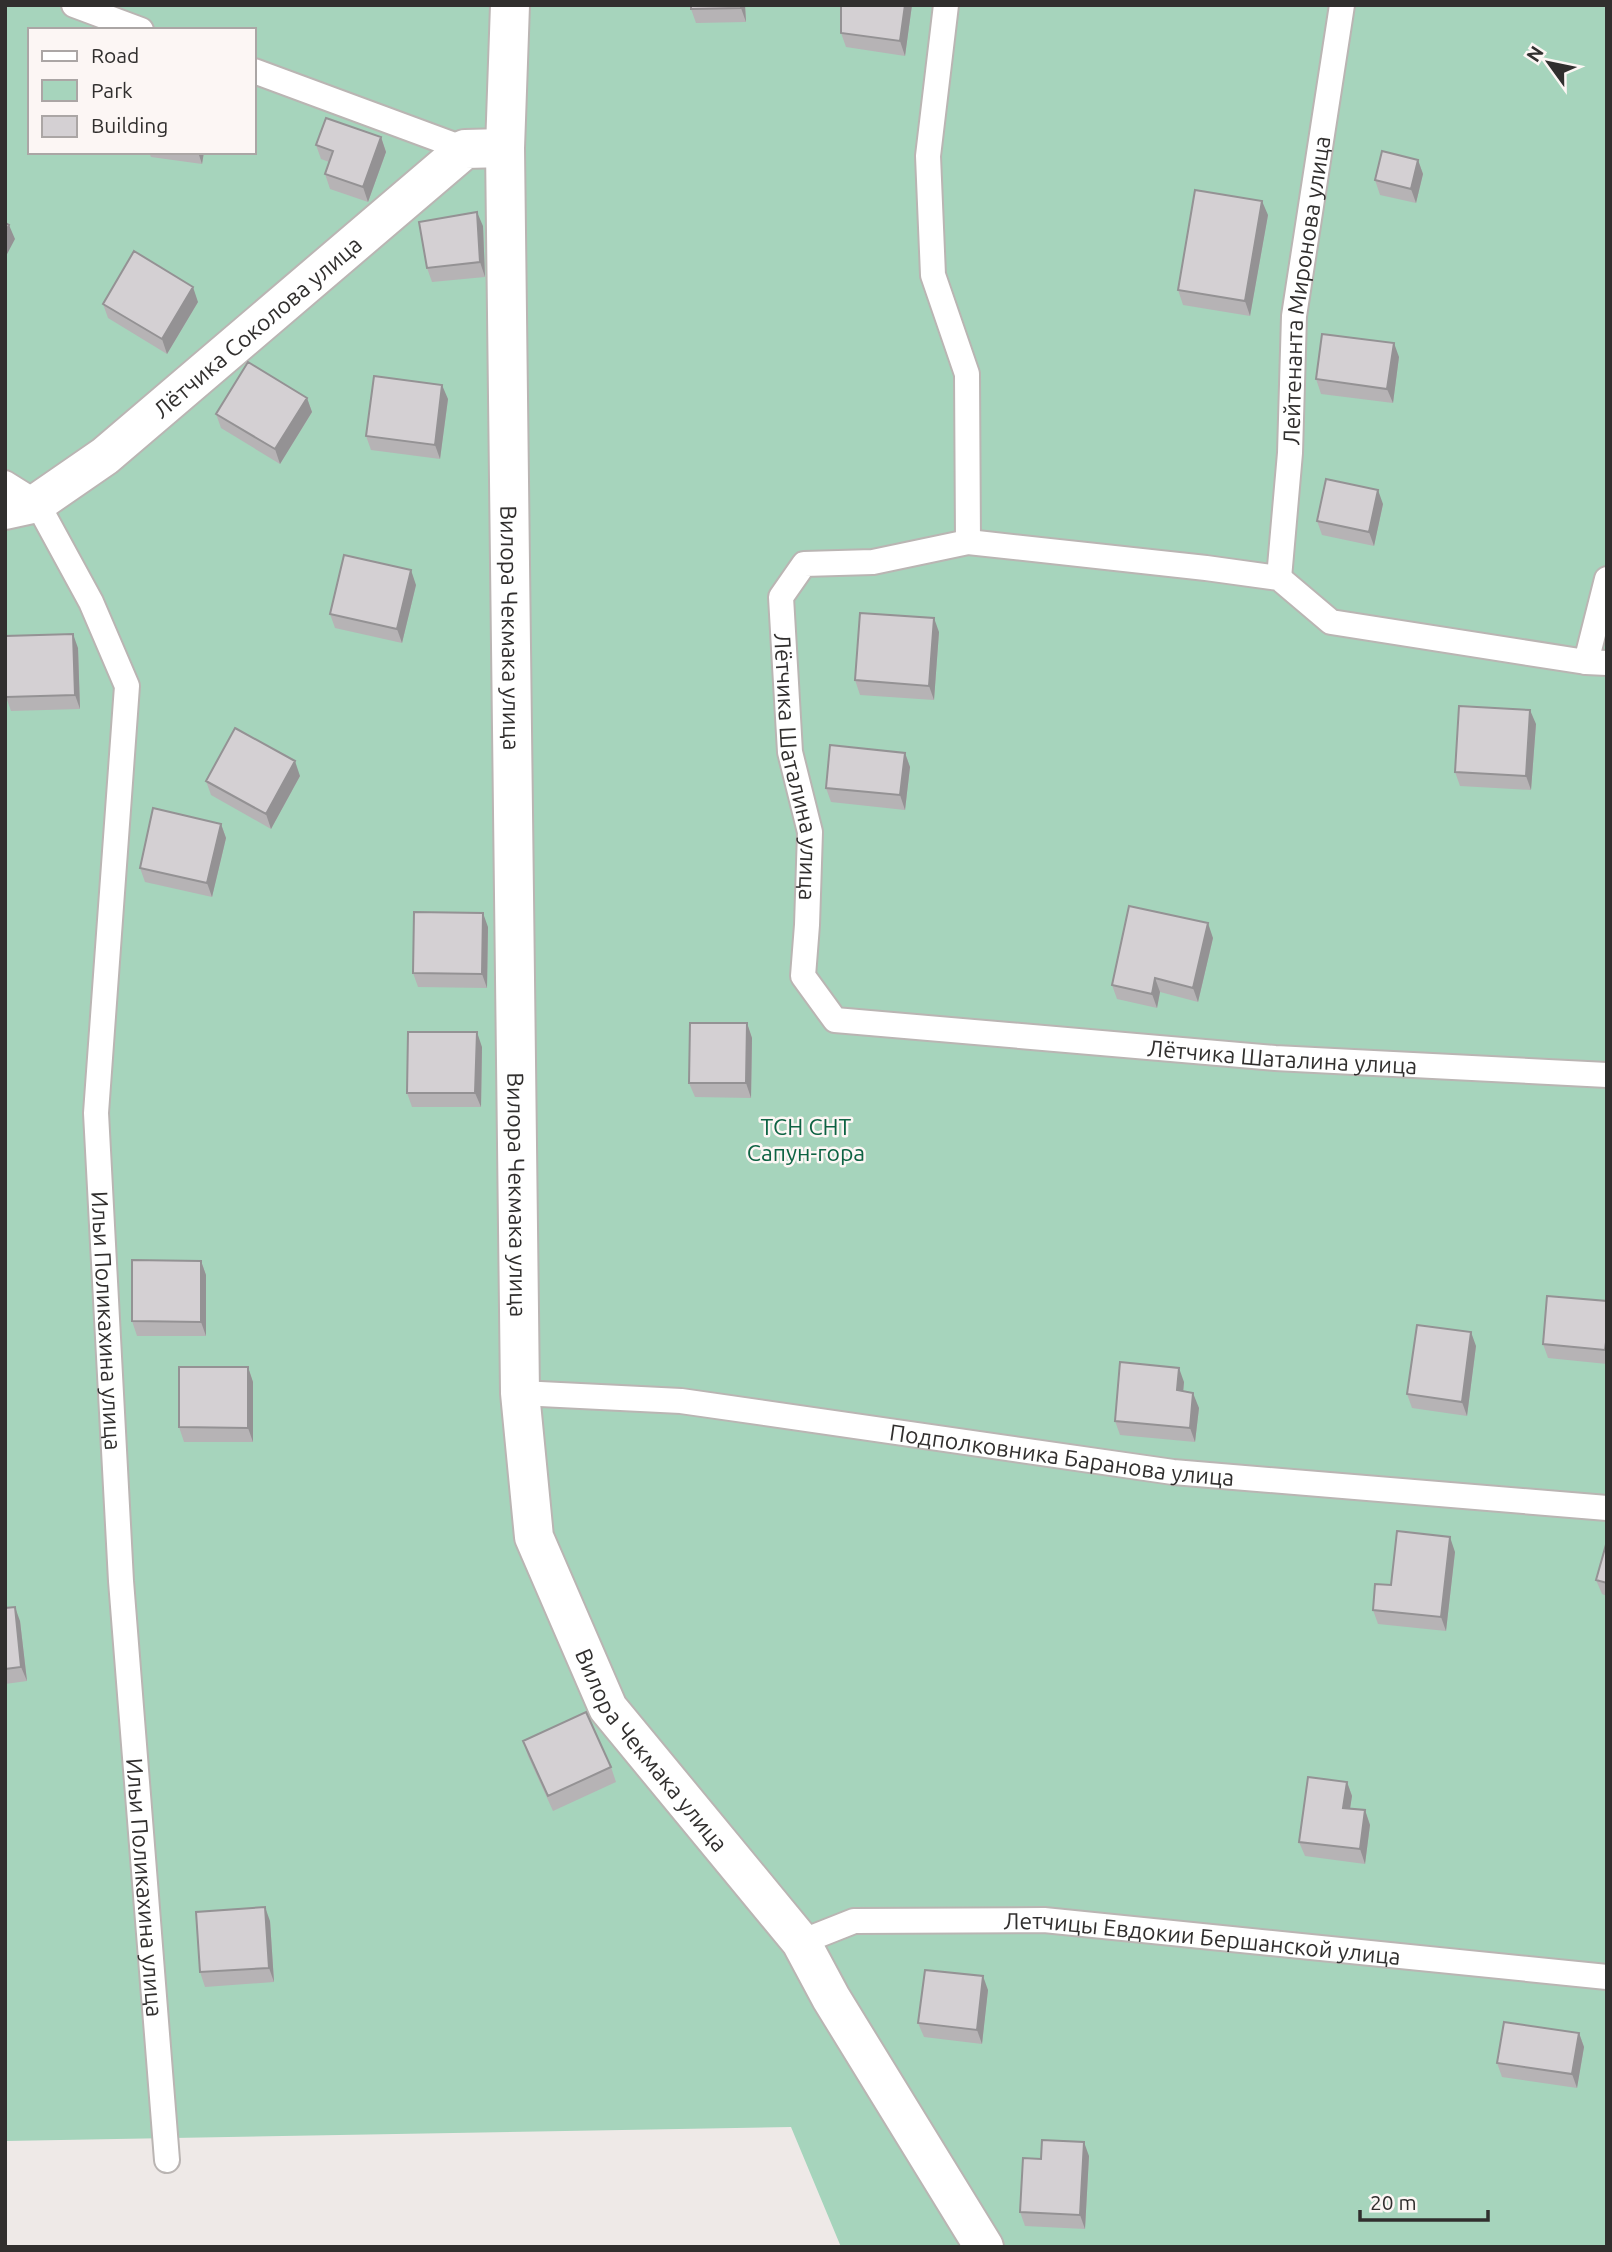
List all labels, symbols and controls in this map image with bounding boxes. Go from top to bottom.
legend [28,28,256,154]
north arrow [1514,28,1584,98]
text: N [1522,42,1548,66]
text: Road [91,43,139,67]
text: Park [91,78,133,102]
text: Building [91,113,168,137]
street label: Лейтенанта Миронова улица [1278,134,1334,446]
street label: Лётчика Соколова улица [148,231,366,422]
street label: Вилора Чекмака улица [497,505,525,751]
street label: Лётчика Шаталина улица [771,632,822,901]
street label: Лётчика Шаталина улица [1147,1035,1418,1078]
street label: Вилора Чекмака улица [504,1072,532,1317]
park label: ТСН СНТ Сапун-гора [747,1114,865,1165]
street label: Ильи Поликахина улица [88,1190,127,1451]
street label: Подполковника Баранова улица [888,1419,1235,1490]
street label: Вилора Чекмака улица [571,1645,733,1856]
street label: Ильи Поликахина улица [123,1757,168,2018]
street label: Летчицы Евдокии Бершанской улица [1003,1907,1402,1969]
scale bar [1360,2178,1488,2222]
text: 20 m [1370,2190,1417,2214]

